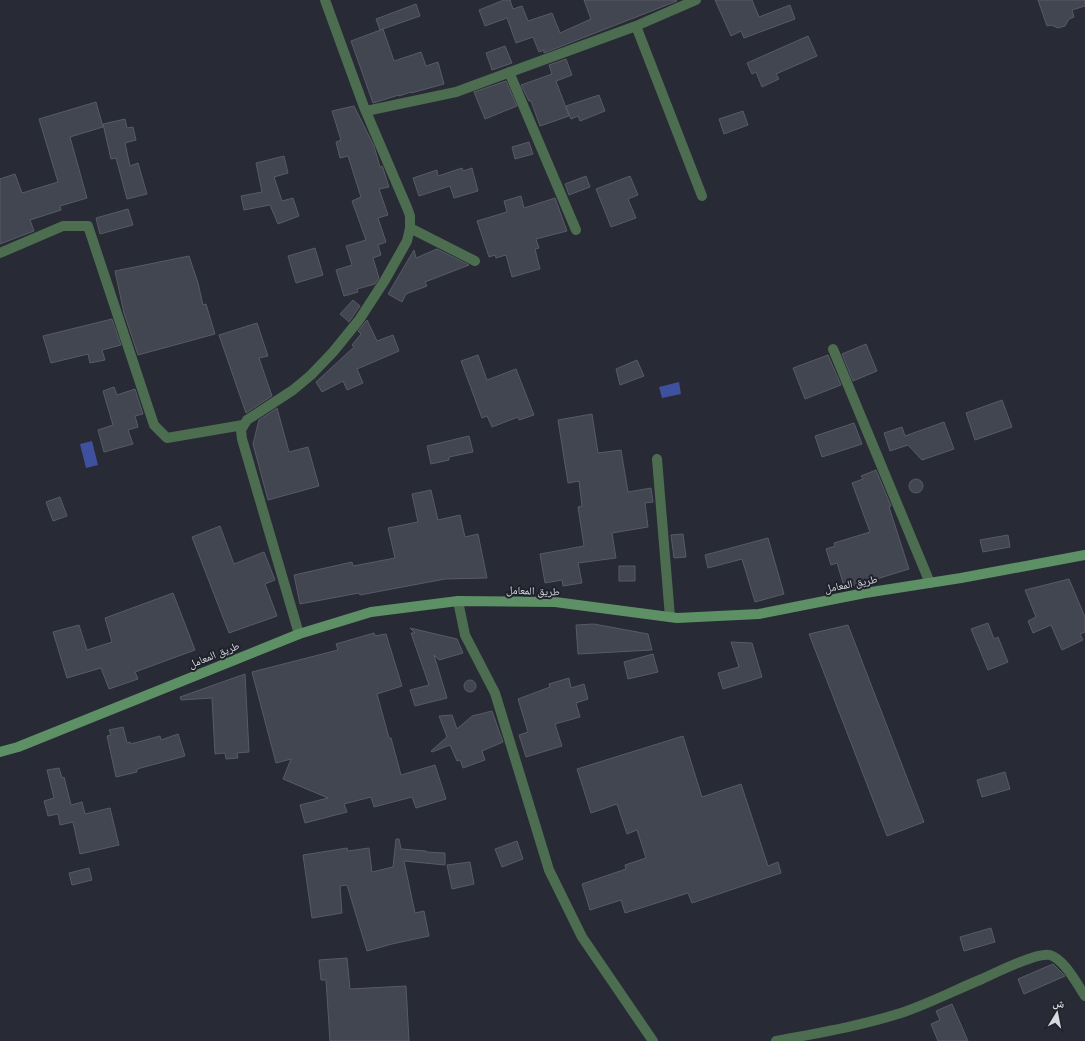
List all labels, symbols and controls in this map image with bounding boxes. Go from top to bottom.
street label: طريق المعامل [823,572,879,596]
street label: طريق المعامل [506,584,560,598]
street label: طريق المعامل [187,639,241,671]
north arrow [1037,993,1077,1033]
text: ش [1052,996,1066,1012]

